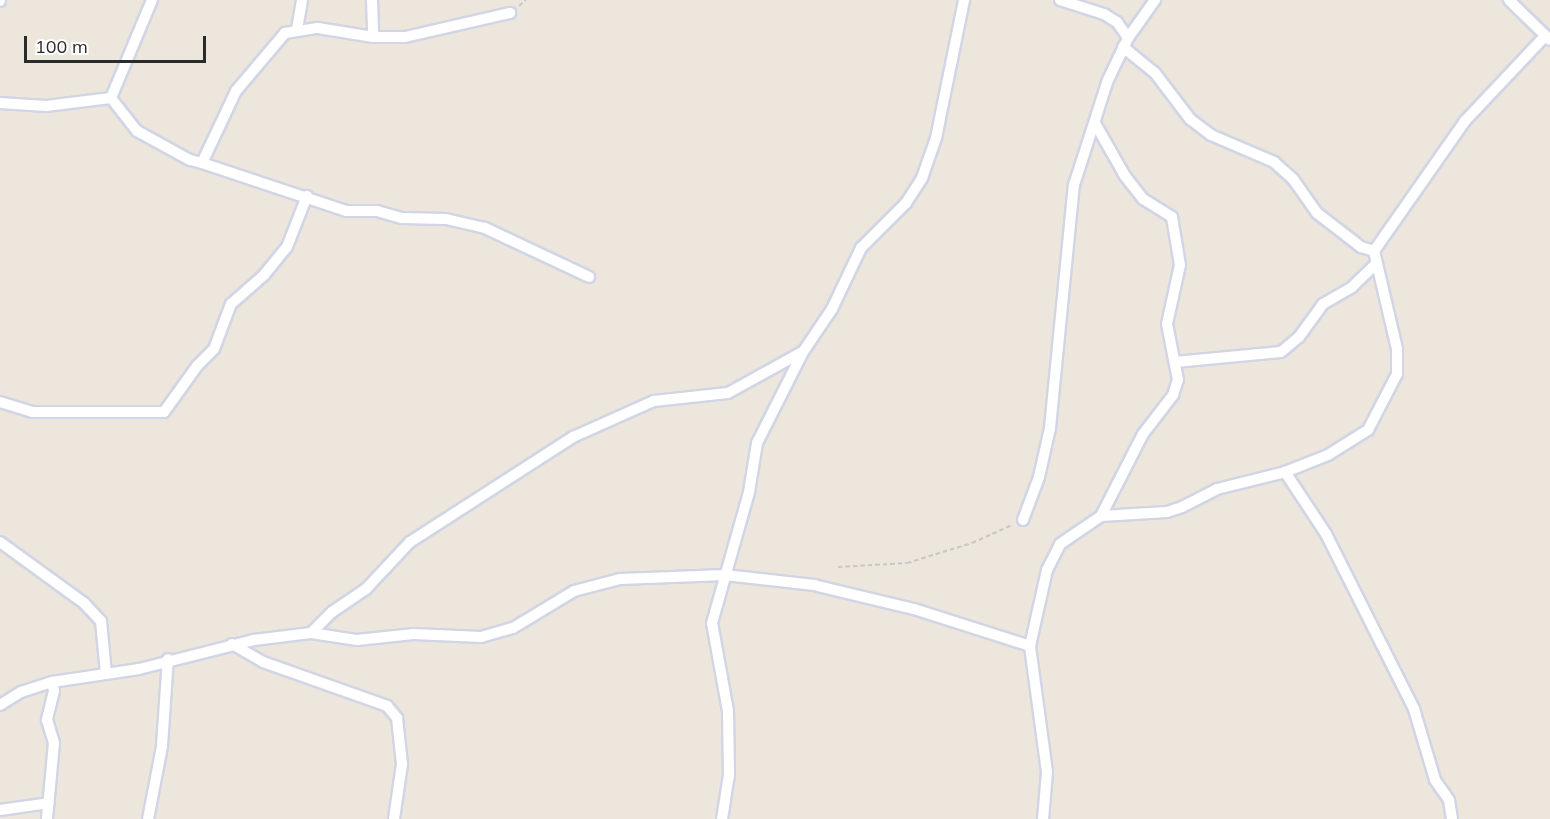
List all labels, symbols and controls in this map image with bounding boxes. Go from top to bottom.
scale bar [27,24,208,62]
text: 100 m [35,35,88,58]

